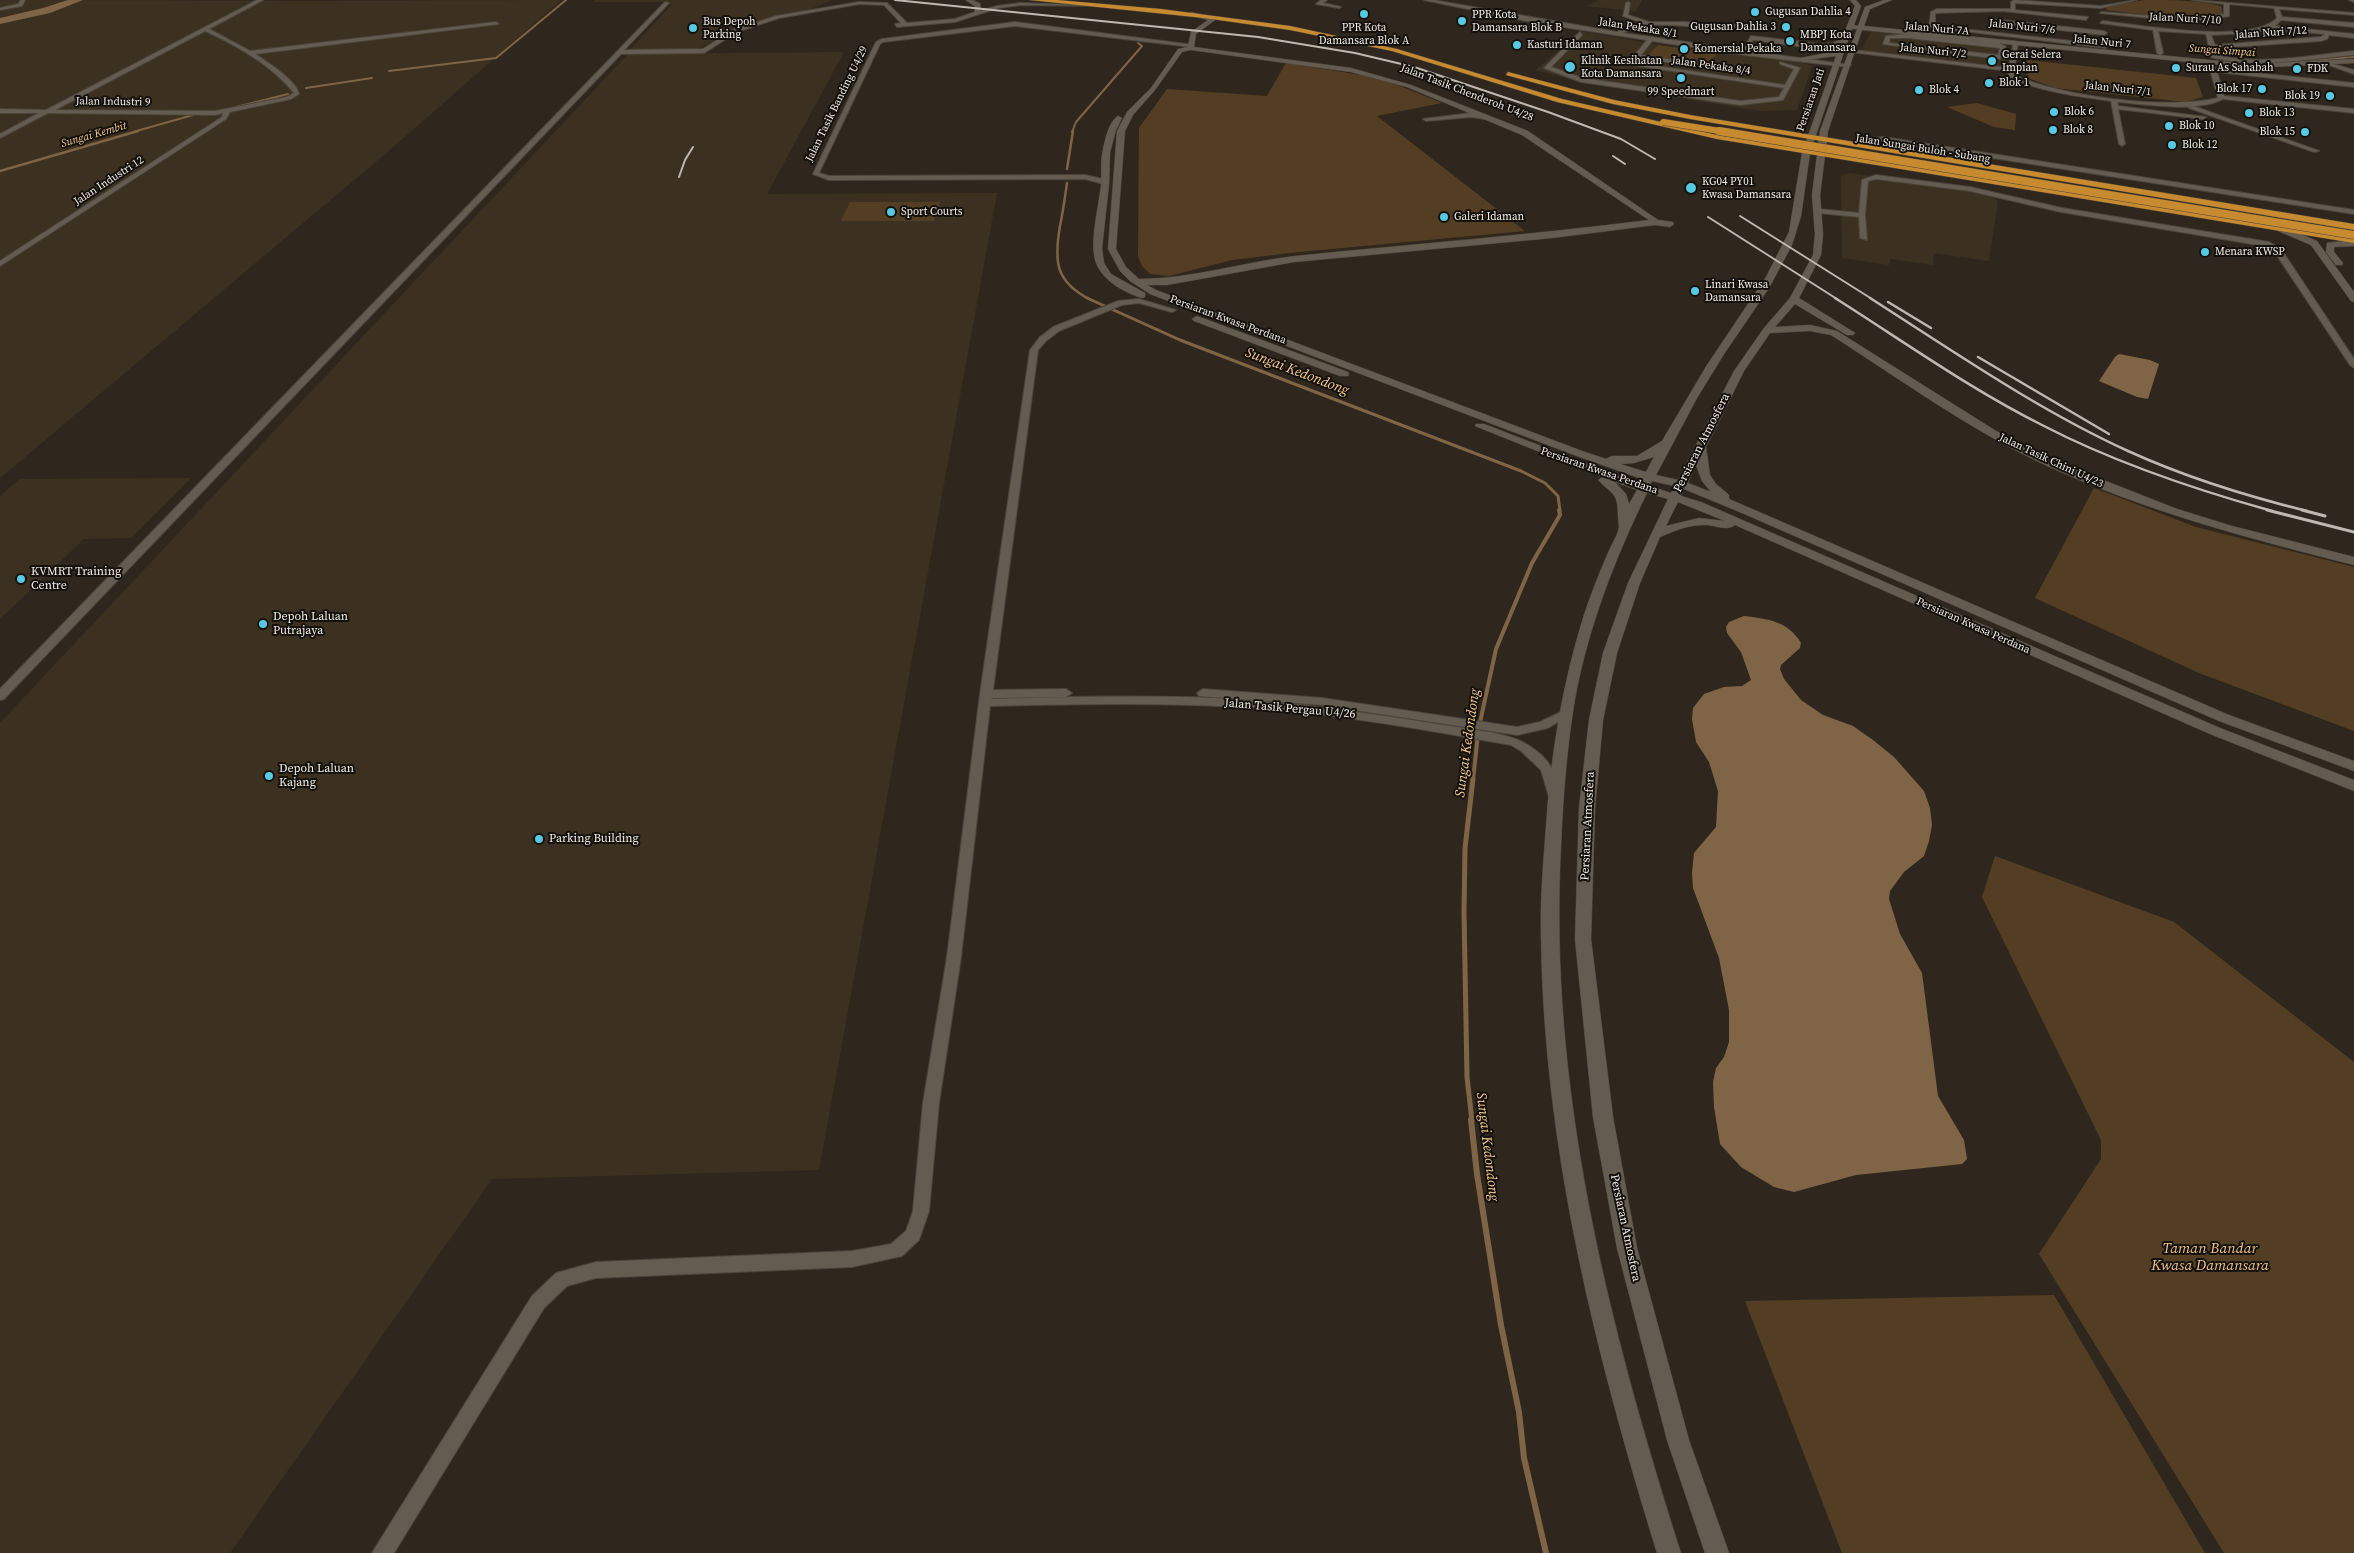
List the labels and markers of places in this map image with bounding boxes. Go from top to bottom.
place label: Gugusan Dahlia 4 [1765,5,1851,19]
marker: Gugusan Dahlia 4 [1749,6,1761,18]
marker: PPR Kota Damansara Blok A [1358,8,1370,20]
place label: PPR Kota Damansara Blok B [1472,8,1562,34]
place label: Bus Depoh Parking [703,15,756,41]
marker: PPR Kota Damansara Blok B [1456,15,1468,27]
place label: Gugusan Dahlia 3 [1690,20,1776,34]
place label: PPR Kota Damansara Blok A [1319,21,1409,47]
marker: Gugusan Dahlia 3 [1780,21,1792,33]
marker: Bus Depoh Parking [687,22,699,34]
place label: MBPJ Kota Damansara [1800,28,1856,54]
marker: MBPJ Kota Damansara [1784,35,1796,47]
place label: Kasturi Idaman [1527,38,1603,52]
marker: Kasturi Idaman [1511,39,1523,51]
place label: Komersial Pekaka [1694,42,1782,56]
marker: Komersial Pekaka [1678,43,1690,55]
place label: Gerai Selera Impian [2002,48,2061,74]
place label: Klinik Kesihatan Kota Damansara [1581,54,1662,80]
marker: Gerai Selera Impian [1986,55,1998,67]
marker: Klinik Kesihatan Kota Damansara [1563,60,1577,74]
place label: Surau As Sahabah [2186,61,2274,75]
marker: Surau As Sahabah [2170,62,2182,74]
place label: FDK [2307,62,2328,76]
marker: FDK [2291,63,2303,75]
marker: 99 Speedmart [1675,72,1687,84]
place label: Blok 1 [1999,76,2029,90]
marker: Blok 1 [1983,77,1995,89]
place label: Blok 17 [2216,82,2252,96]
place label: Blok 4 [1929,83,1959,97]
marker: Blok 17 [2256,83,2268,95]
marker: Blok 4 [1913,84,1925,96]
place label: 99 Speedmart [1648,85,1714,99]
place label: Blok 19 [2284,89,2320,103]
marker: Blok 19 [2324,90,2336,102]
place label: Blok 6 [2064,105,2094,119]
marker: Blok 6 [2048,106,2060,118]
place label: Blok 13 [2259,106,2295,120]
marker: Blok 13 [2243,107,2255,119]
place label: Blok 10 [2179,119,2215,133]
marker: Blok 10 [2163,120,2175,132]
place label: Blok 8 [2063,123,2093,137]
marker: Blok 8 [2047,124,2059,136]
place label: Blok 15 [2259,125,2295,139]
marker: Blok 15 [2299,126,2311,138]
place label: Blok 12 [2182,138,2218,152]
marker: Blok 12 [2166,139,2178,151]
place label: KG04 PY01 Kwasa Damansara [1702,175,1791,201]
marker: KG04 PY01 Kwasa Damansara [1684,181,1698,195]
place label: Sport Courts [901,205,962,219]
marker: Sport Courts [885,206,897,218]
place label: Galeri Idaman [1454,210,1524,224]
marker: Galeri Idaman [1438,211,1450,223]
place label: Menara KWSP [2215,245,2285,259]
marker: Menara KWSP [2199,246,2211,258]
place label: Linari Kwasa Damansara [1705,278,1768,304]
marker: Linari Kwasa Damansara [1689,285,1701,297]
place label: KVMRT Training Centre [31,565,121,593]
marker: KVMRT Training Centre [15,573,27,585]
place label: Depoh Laluan Putrajaya [273,610,348,638]
marker: Depoh Laluan Putrajaya [257,618,269,630]
place label: Depoh Laluan Kajang [279,762,354,790]
marker: Depoh Laluan Kajang [263,770,275,782]
place label: Parking Building [549,832,639,846]
marker: Parking Building [533,833,545,845]

